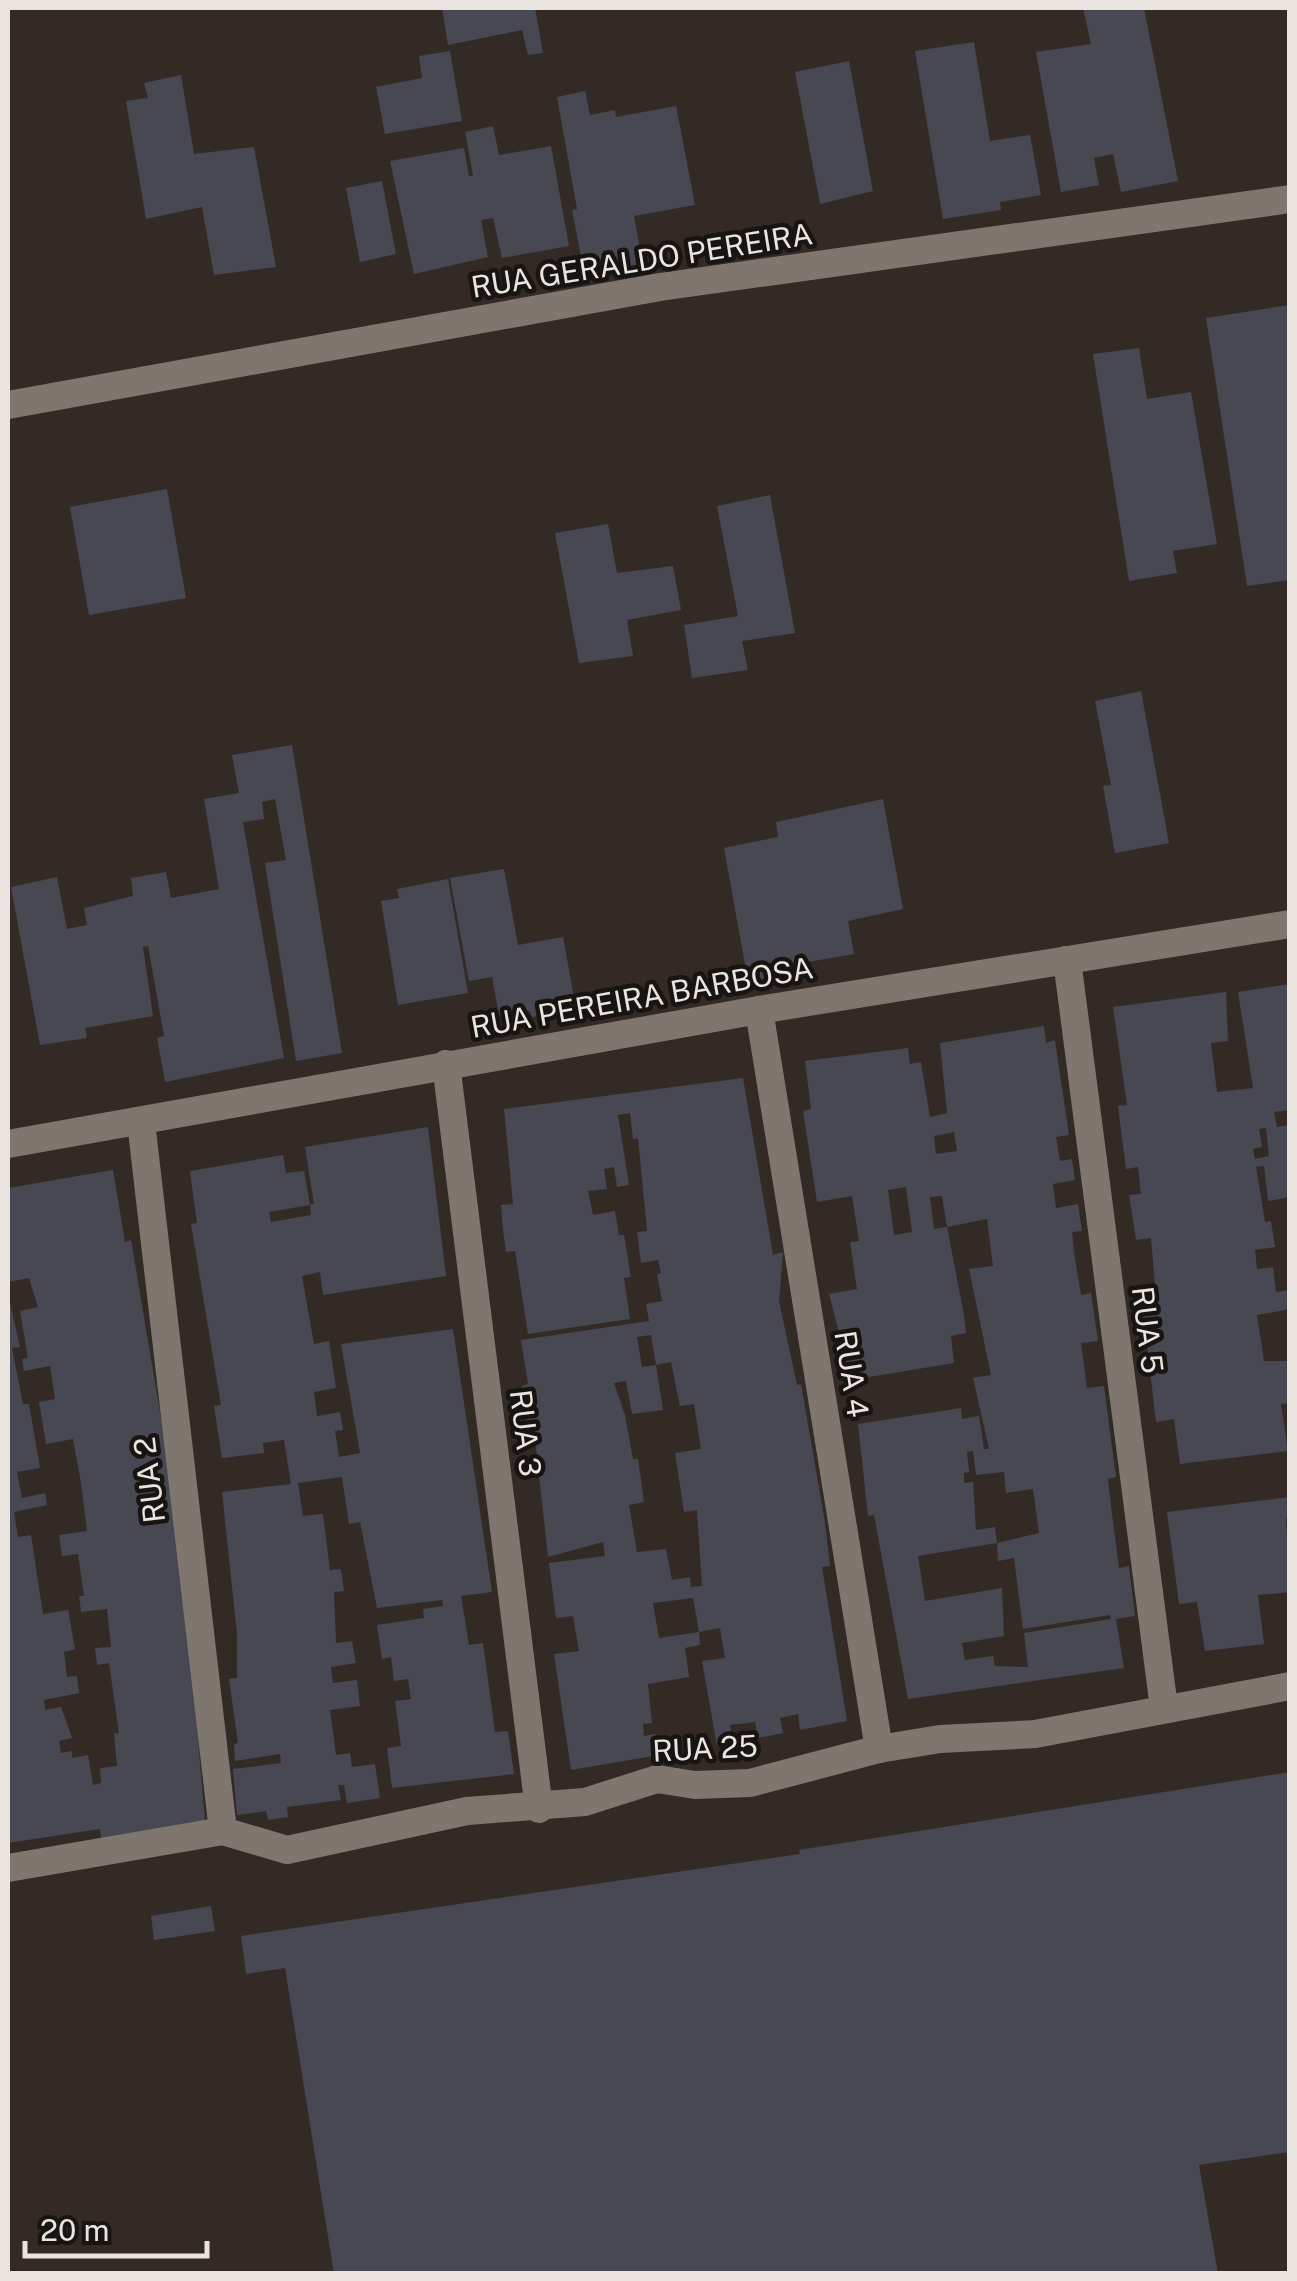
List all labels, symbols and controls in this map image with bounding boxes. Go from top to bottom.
street label: RUA GERALDO PEREIRA [468,215,815,305]
street label: RUA PEREIRA BARBOSA [468,949,816,1045]
street label: RUA 5 [1125,1284,1171,1376]
street label: RUA 4 [827,1328,877,1420]
street label: RUA 3 [503,1387,549,1478]
street label: RUA 2 [126,1435,172,1525]
street label: RUA 25 [651,1727,759,1769]
scale bar [25,2196,208,2258]
text: 20 m [40,2212,109,2248]

